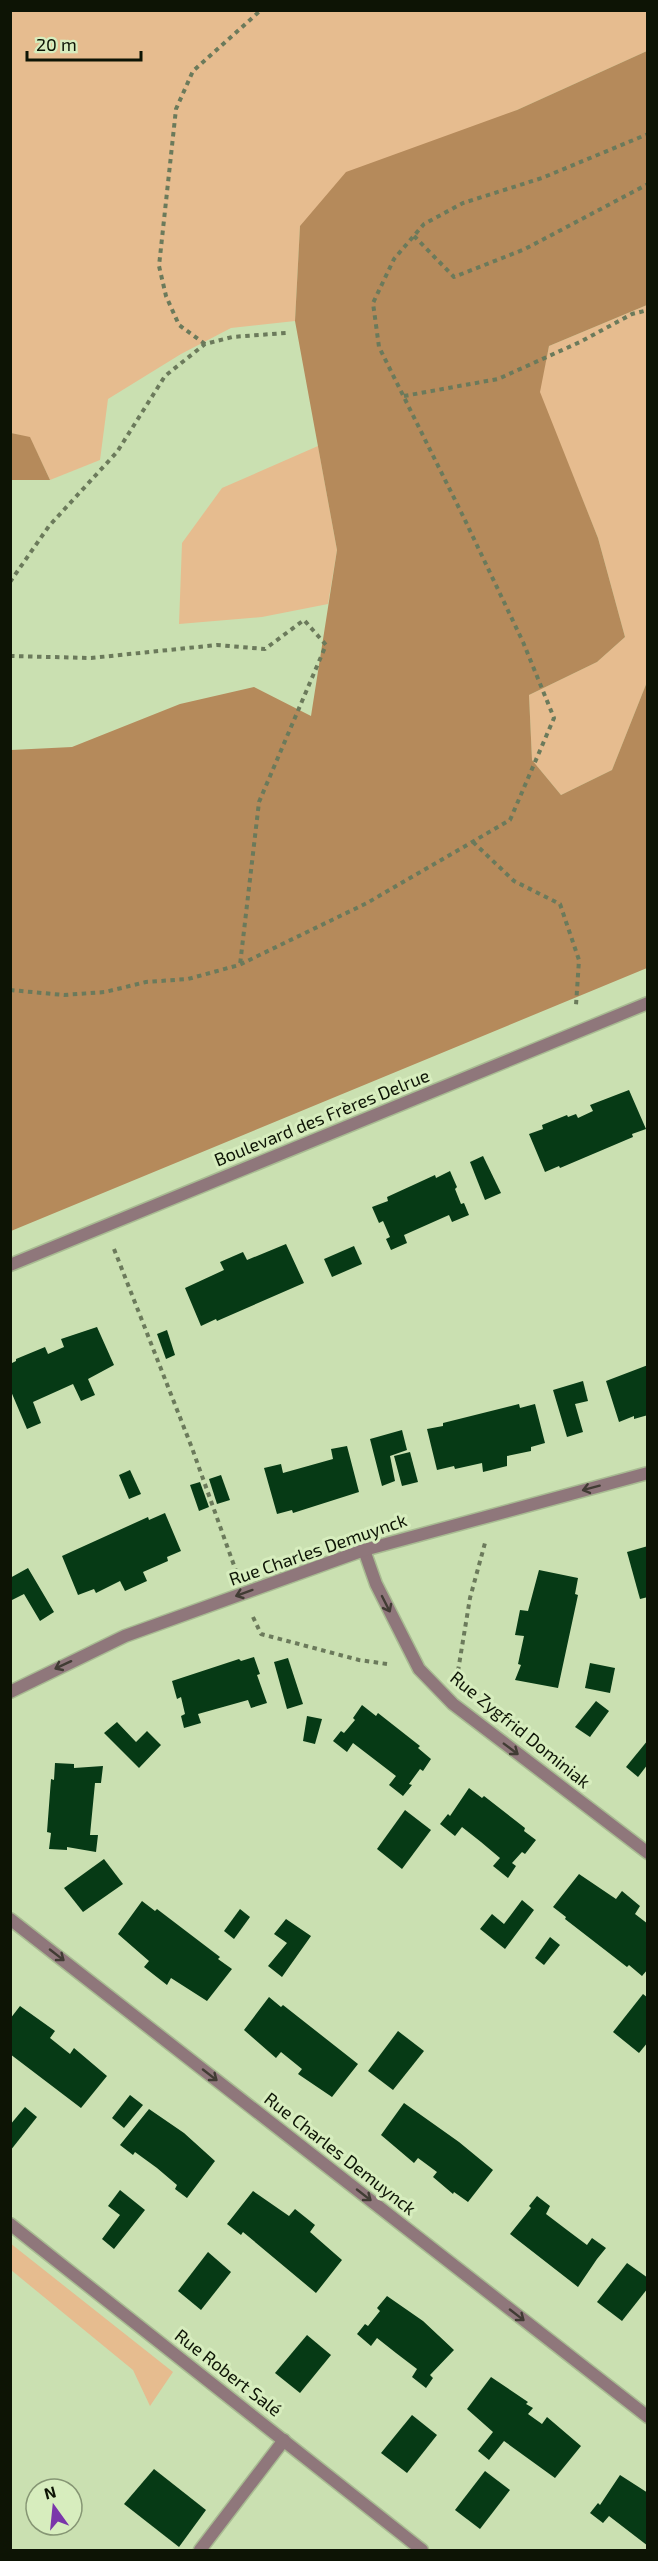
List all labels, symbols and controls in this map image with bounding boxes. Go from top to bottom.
scale bar [27,24,141,62]
text: 20 m [36,33,77,55]
street label: Boulevard des Frères Delrue [211,1064,433,1170]
one-way arrow [582,1483,601,1495]
street label: Rue Charles Demuynck [226,1508,409,1590]
one-way arrow [235,1589,254,1600]
one-way arrow [380,1595,392,1613]
one-way arrow [54,1660,72,1672]
street label: Rue Zygfrid Dominiak [446,1666,595,1792]
one-way arrow [502,1742,518,1755]
one-way arrow [48,1948,64,1961]
one-way arrow [202,2068,218,2081]
street label: Rue Charles Demuynck [260,2087,421,2219]
one-way arrow [355,2189,371,2202]
one-way arrow [509,2309,525,2322]
street label: Rue Robert Salé [171,2324,286,2421]
north arrow [24,2477,84,2537]
text: N [42,2481,58,2503]

